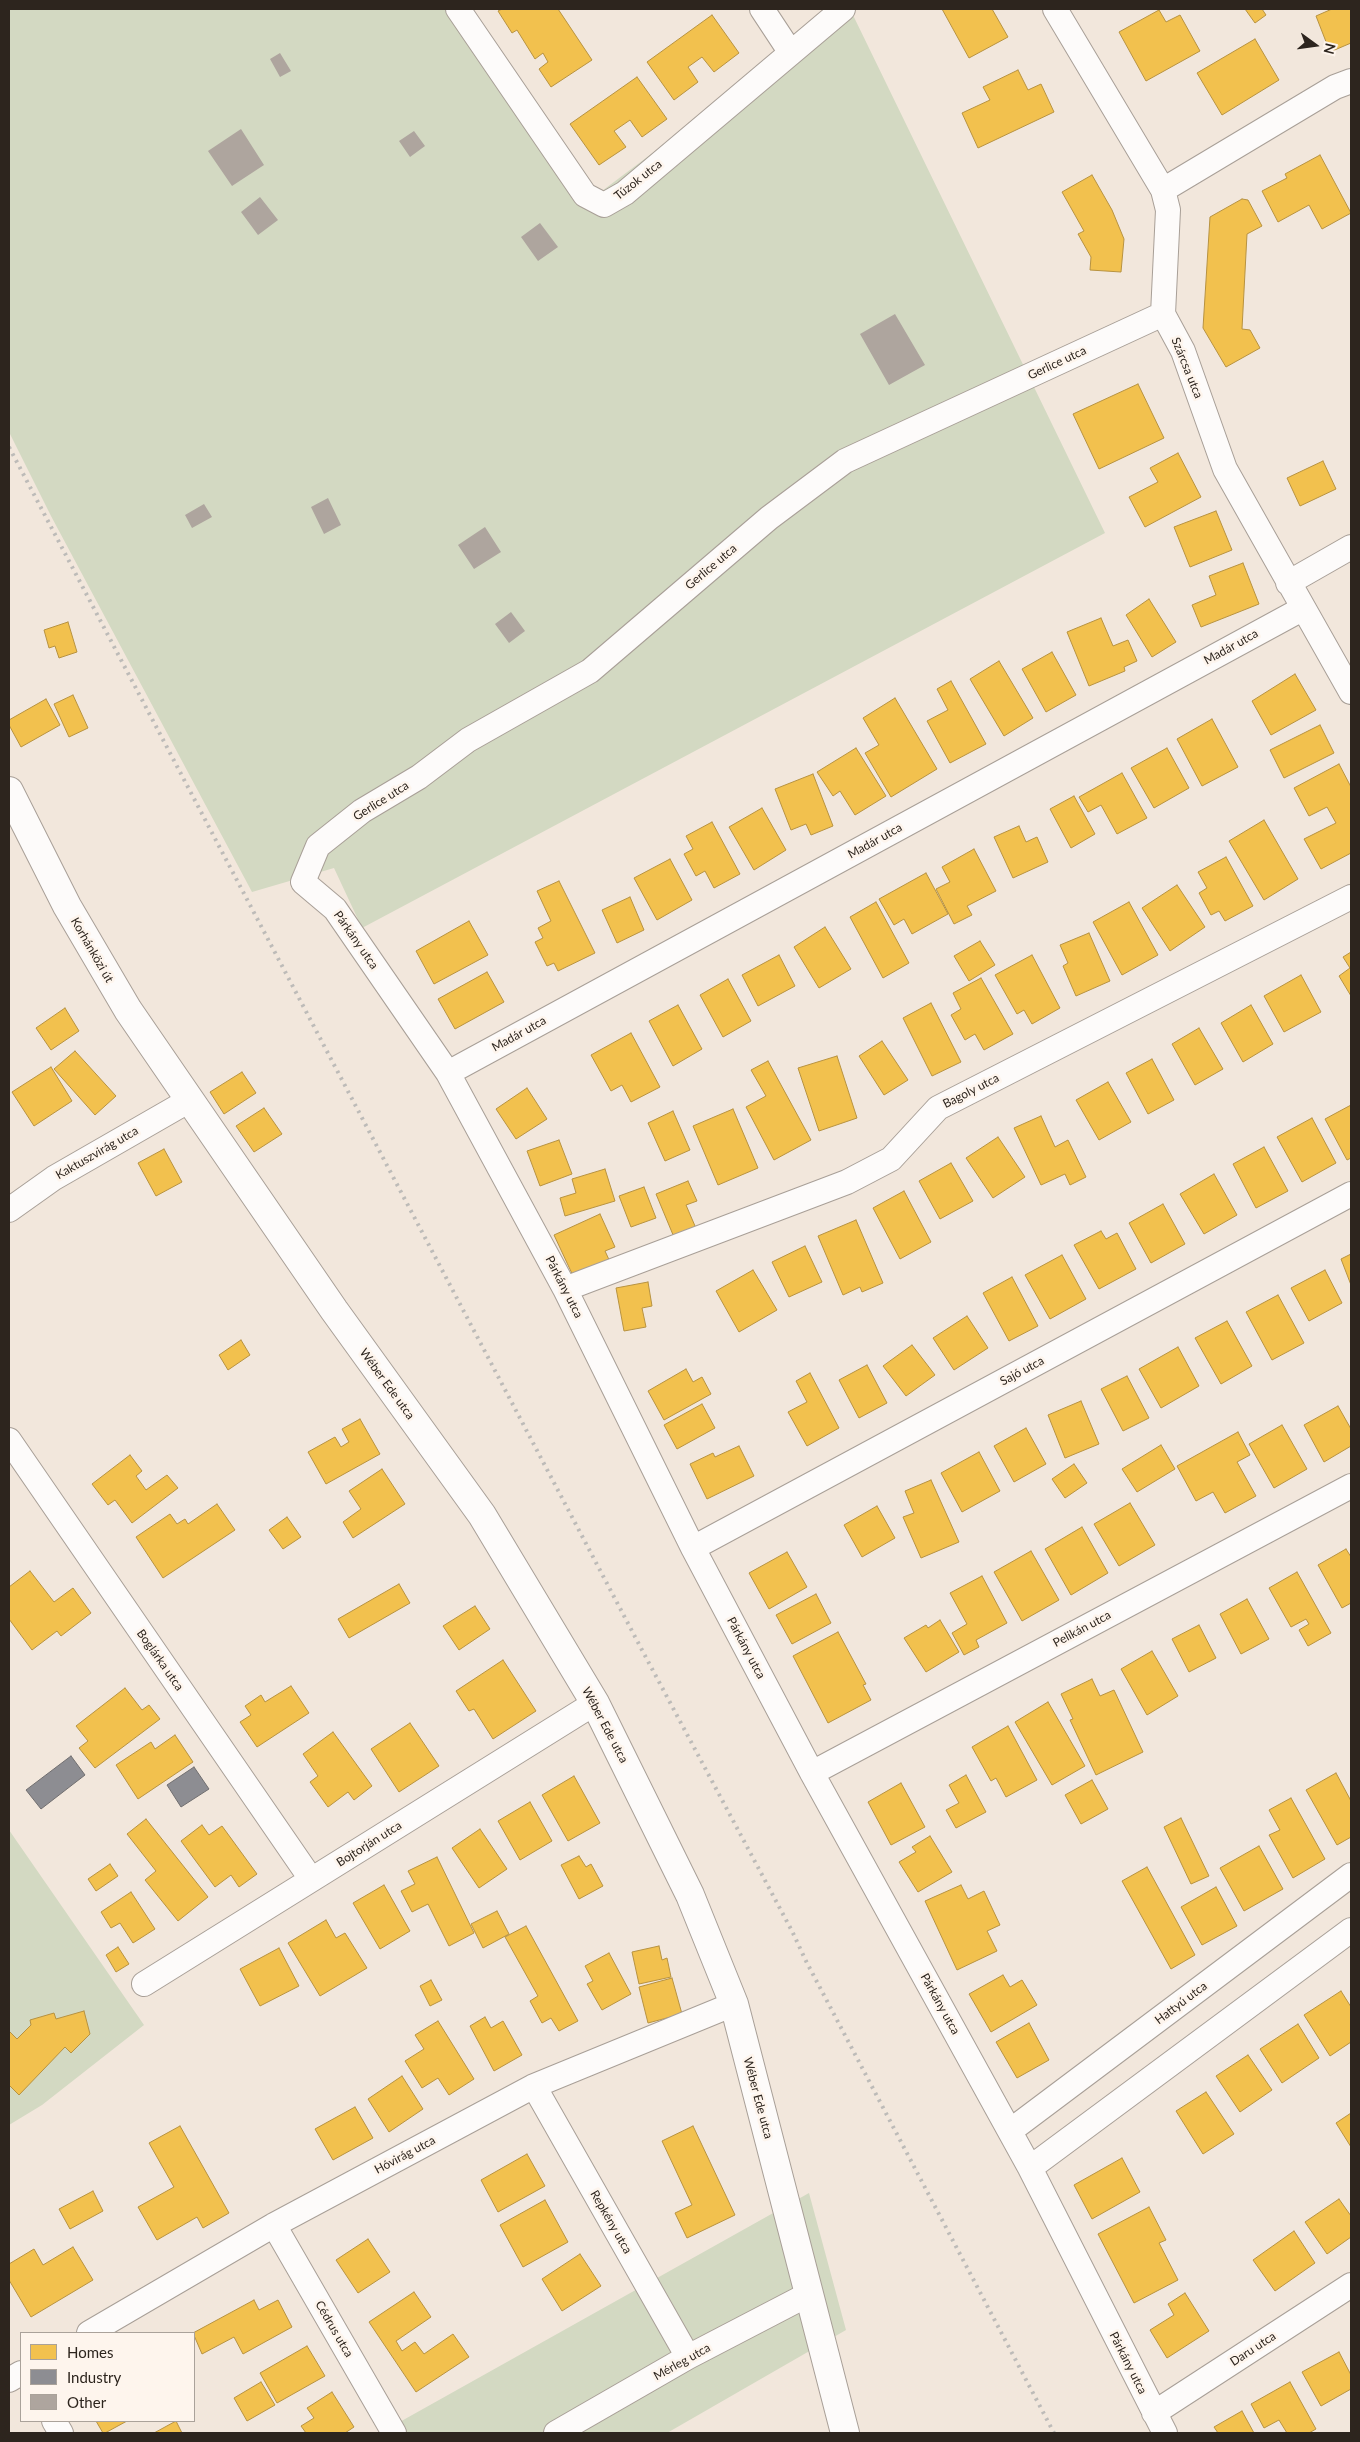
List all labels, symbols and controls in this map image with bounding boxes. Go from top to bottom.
north arrow [1290,20,1340,70]
text: N [1320,41,1340,56]
street label: Túzok utca [611,157,665,203]
street label: Szárcsa utca [1168,335,1206,401]
street label: Gerlice utca [1026,343,1088,383]
street label: Gerlice utca [682,541,740,593]
street label: Madár utca [1201,626,1261,668]
street label: Gerlice utca [351,778,411,824]
street label: Madár utca [845,820,905,862]
street label: Párkány utca [331,908,381,972]
street label: Korhánközi út [68,915,116,985]
street label: Madár utca [489,1013,549,1055]
street label: Bagoly utca [940,1071,1002,1111]
street label: Kaktuszvirág utca [53,1124,141,1182]
street label: Párkány utca [542,1253,586,1321]
street label: Wéber Ede utca [356,1346,418,1422]
street label: Sajó utca [998,1353,1046,1389]
street label: Pelikán utca [1051,1608,1113,1650]
street label: Párkány utca [724,1615,768,1681]
street label: Boglárka utca [134,1627,186,1693]
street label: Wéber Ede utca [579,1685,631,1765]
street label: Bojtorján utca [334,1818,404,1870]
street label: Párkány utca [917,1971,963,2037]
street label: Hattyú utca [1152,1979,1210,2027]
street label: Wéber Ede utca [740,2056,776,2140]
street label: Hóvirág utca [372,2133,438,2177]
street label: Repkény utca [587,2188,635,2256]
street label: Cédrus utca [312,2298,356,2360]
street label: Párkány utca [1106,2329,1150,2397]
street label: Daru utca [1227,2329,1279,2369]
legend [20,2332,195,2422]
street label: Mérleg utca [651,2340,713,2384]
text: Homes [67,2343,113,2361]
text: Industry [67,2368,121,2386]
text: Other [67,2393,106,2411]

